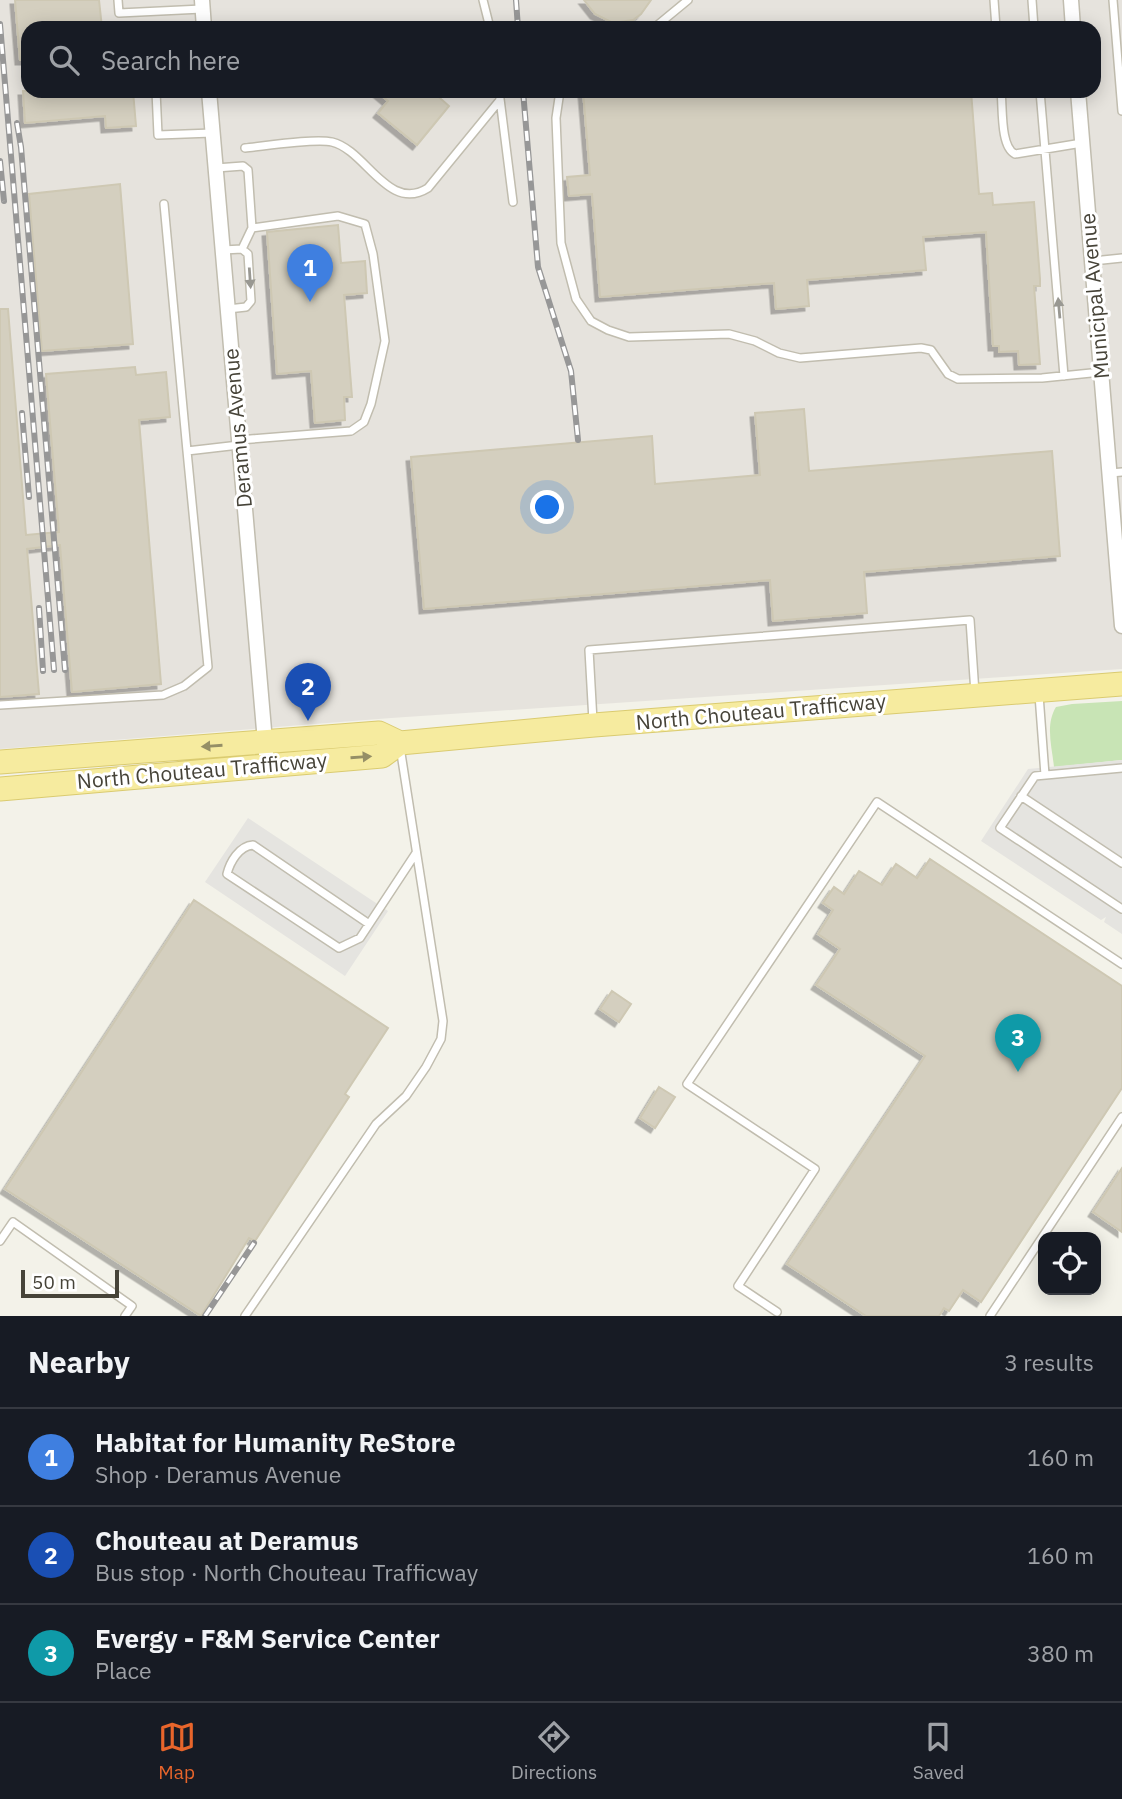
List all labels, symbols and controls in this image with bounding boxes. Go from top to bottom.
search box [21,21,1101,98]
icon: search [45,41,83,79]
text: Search here [101,43,240,77]
street label: Municipal Avenue [1073,212,1115,380]
pin: 1 [287,244,333,302]
one-way arrow [245,267,256,289]
one-way arrow [1053,296,1064,318]
street label: Deramus Avenue [216,347,258,509]
your location [530,490,564,524]
pin: 2 [285,663,331,721]
street label: North Chouteau Trafficway [635,686,888,736]
one-way arrow [201,741,223,752]
street label: North Chouteau Trafficway [76,745,329,795]
one-way arrow [350,751,372,762]
pin: 3 [995,1014,1041,1072]
map controls [1038,1232,1101,1295]
button: locate [1038,1232,1101,1295]
scale bar [21,1267,119,1299]
text: 50 m [32,1270,76,1294]
text: Nearby [28,1342,130,1381]
text: 3 results [1004,1347,1094,1377]
text: Habitat for Humanity ReStore [95,1425,456,1459]
text: 1 [44,1442,58,1472]
text: 160 m [1027,1442,1094,1472]
text: Shop · Deramus Avenue [95,1459,341,1489]
text: Chouteau at Deramus [95,1523,359,1557]
text: 2 [44,1540,58,1570]
text: 160 m [1027,1540,1094,1570]
text: Bus stop · North Chouteau Trafficway [95,1557,478,1587]
text: Evergy - F&M Service Center [95,1621,440,1655]
text: 3 [44,1638,58,1668]
text: 380 m [1027,1638,1094,1668]
text: Place [95,1655,152,1685]
tab: Map [158,1718,196,1784]
tab: Directions [511,1718,597,1784]
tab: Saved [913,1718,964,1784]

